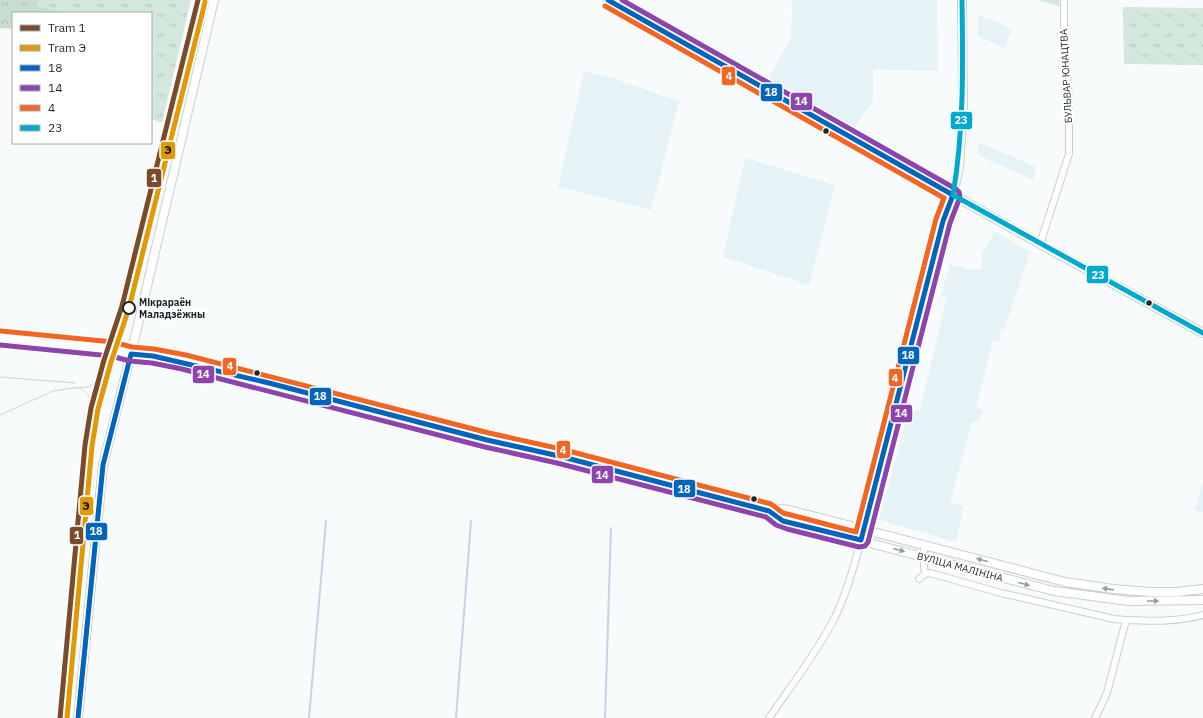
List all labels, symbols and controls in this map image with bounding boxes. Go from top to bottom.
legend [12,12,152,144]
text: Tram 1 [48,20,86,35]
street label: БУЛЬВАР ЮНАЦТВА [1057,28,1075,124]
text: Tram Э [48,40,86,55]
text: 18 [48,60,62,75]
line badge: 4 [721,66,736,86]
text: 4 [726,69,733,83]
text: 14 [48,80,62,95]
line badge: 18 [760,83,783,102]
text: 18 [764,85,778,99]
line badge: 14 [790,92,813,111]
text: 14 [794,94,808,108]
text: 4 [48,100,55,115]
line badge: 23 [950,111,973,130]
text: 23 [954,113,968,127]
text: 23 [48,120,62,135]
unlabelled marker [821,126,831,136]
line badge: Э [160,141,176,160]
text: Э [164,143,172,157]
line badge: 1 [146,168,162,188]
text: 1 [151,171,158,185]
line badge: 23 [1086,265,1109,284]
text: 23 [1091,268,1105,282]
place label: Мікрараён Маладзёжны [139,296,205,321]
unlabelled marker [1144,298,1154,308]
marker: Мікрараён Маладзёжны [122,301,136,315]
line badge: 18 [897,346,920,365]
text: 18 [901,348,915,362]
line badge: 4 [222,357,237,376]
text: 4 [227,359,234,373]
line badge: 14 [192,365,215,384]
text: 14 [196,367,210,381]
unlabelled marker [252,368,262,378]
line badge: 4 [888,368,903,387]
text: 4 [892,371,899,385]
line badge: 18 [309,387,332,406]
text: 18 [313,389,327,403]
line badge: 14 [890,404,913,423]
text: 14 [894,406,908,420]
line badge: 4 [556,440,571,459]
text: 4 [560,443,567,457]
line badge: 14 [591,465,614,484]
text: 14 [595,468,609,482]
line badge: 18 [673,479,696,498]
text: 18 [677,482,691,496]
unlabelled marker [749,494,759,504]
line badge: Э [79,496,94,516]
text: Э [82,499,90,513]
line badge: 18 [85,522,108,541]
text: 18 [89,524,103,538]
line badge: 1 [69,526,84,545]
text: 1 [74,528,81,542]
one-way arrow [893,547,905,553]
street label: ВУЛІЦА МАЛІНІНА [915,549,1005,585]
one-way arrow [975,557,987,563]
one-way arrow [1018,581,1031,587]
one-way arrow [1102,586,1114,592]
one-way arrow [1147,598,1160,604]

